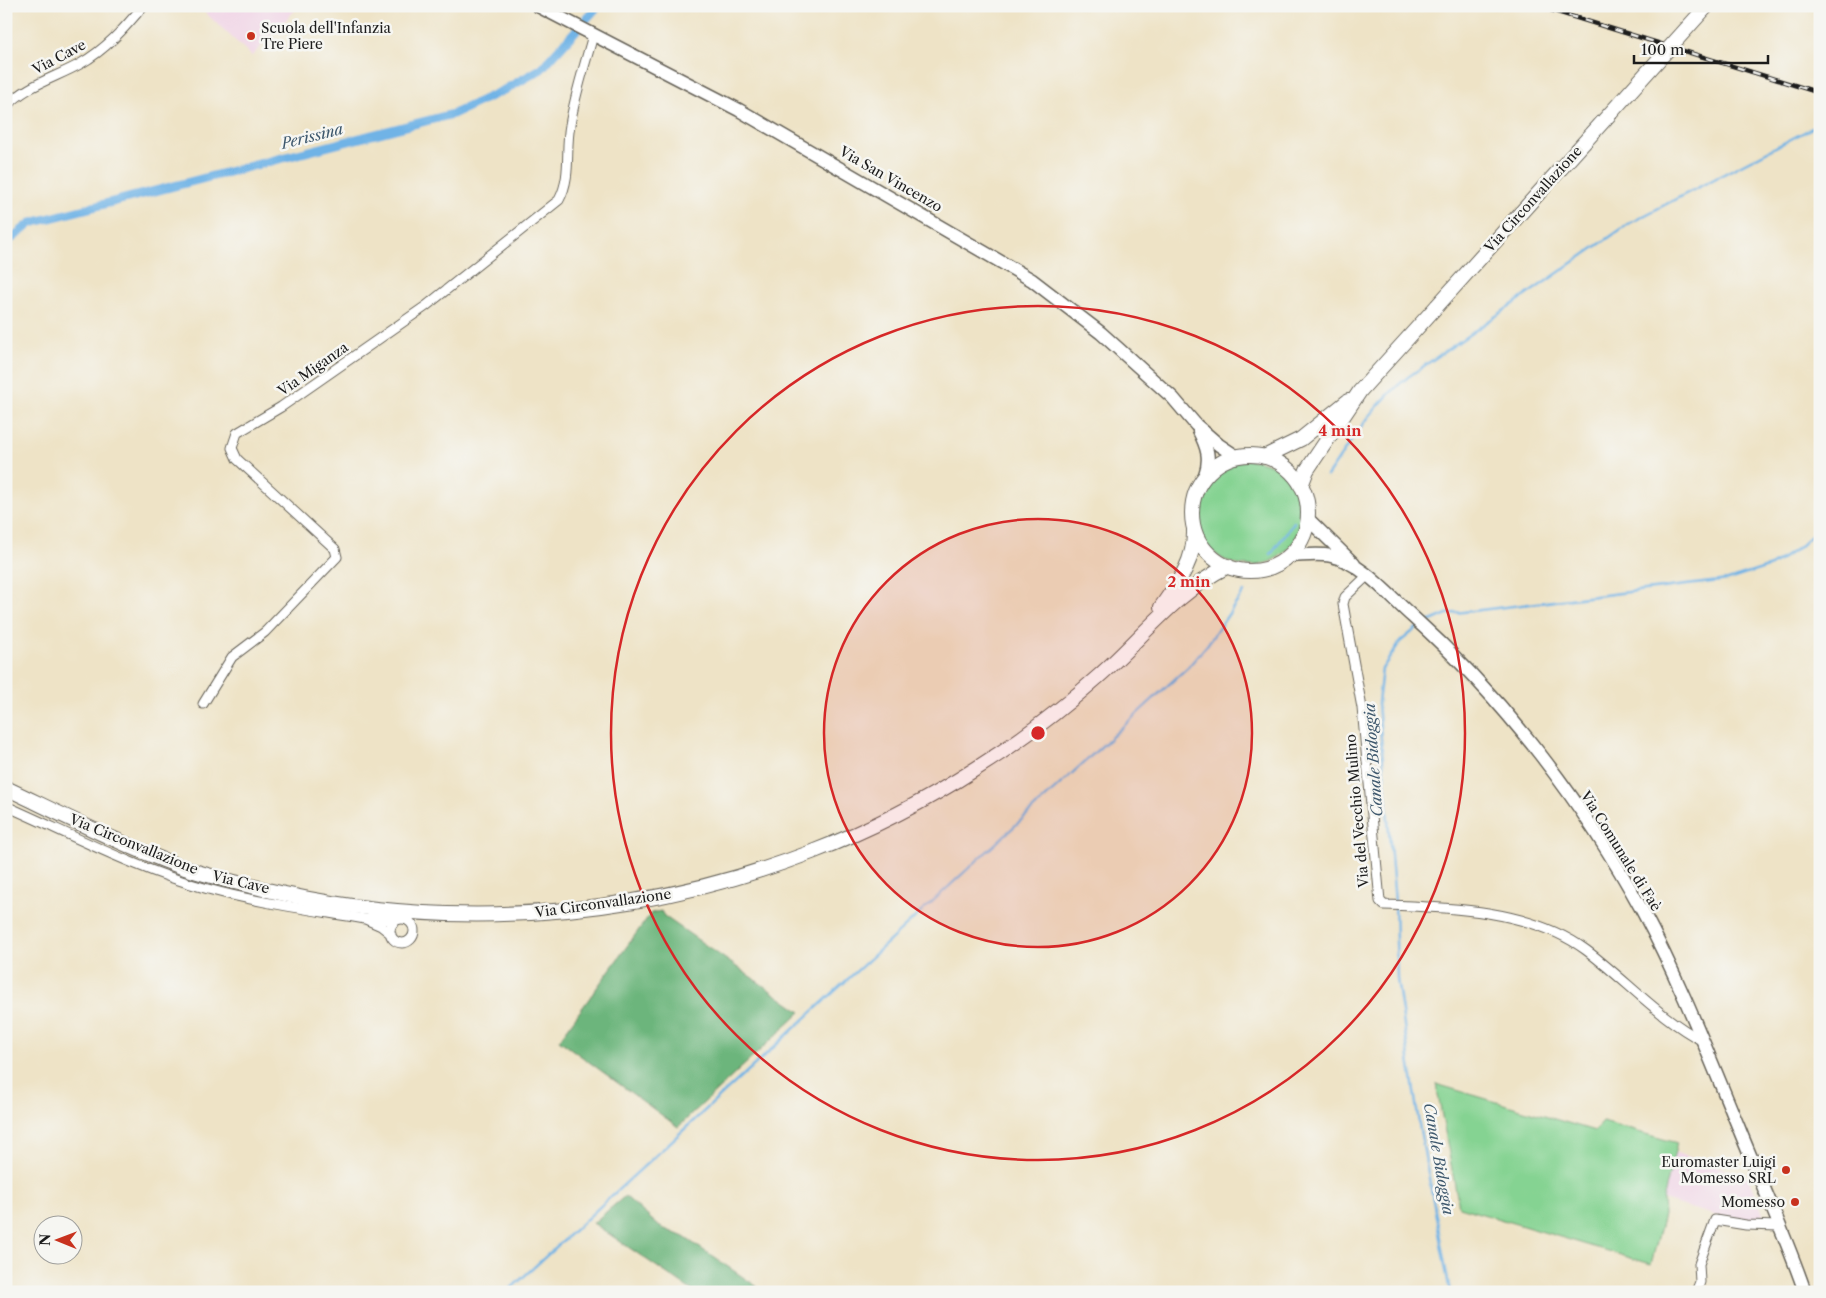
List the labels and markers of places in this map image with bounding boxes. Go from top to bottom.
place label: Scuola dell'Infanzia Tre Piere [261,19,391,53]
marker: Scuola dell'Infanzia Tre Piere [245,30,257,42]
centre of rings [1029,724,1047,742]
place label: Euromaster Luigi Momesso SRL [1661,1153,1776,1187]
marker: Euromaster Luigi Momesso SRL [1780,1164,1792,1176]
place label: Momesso [1721,1193,1785,1211]
marker: Momesso [1789,1196,1801,1208]

